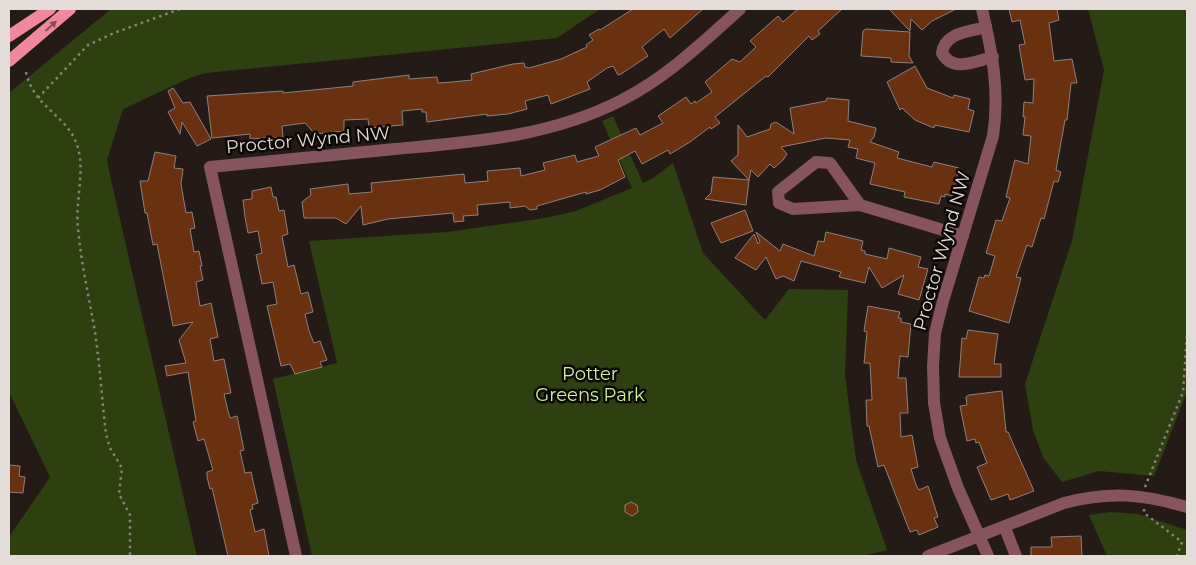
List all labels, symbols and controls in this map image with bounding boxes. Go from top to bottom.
one-way arrow [44,20,56,32]
street label: Proctor Wynd NW [225,122,391,158]
street label: Proctor Wynd NW [909,169,975,333]
park label: Potter Greens Park [535,363,645,406]

